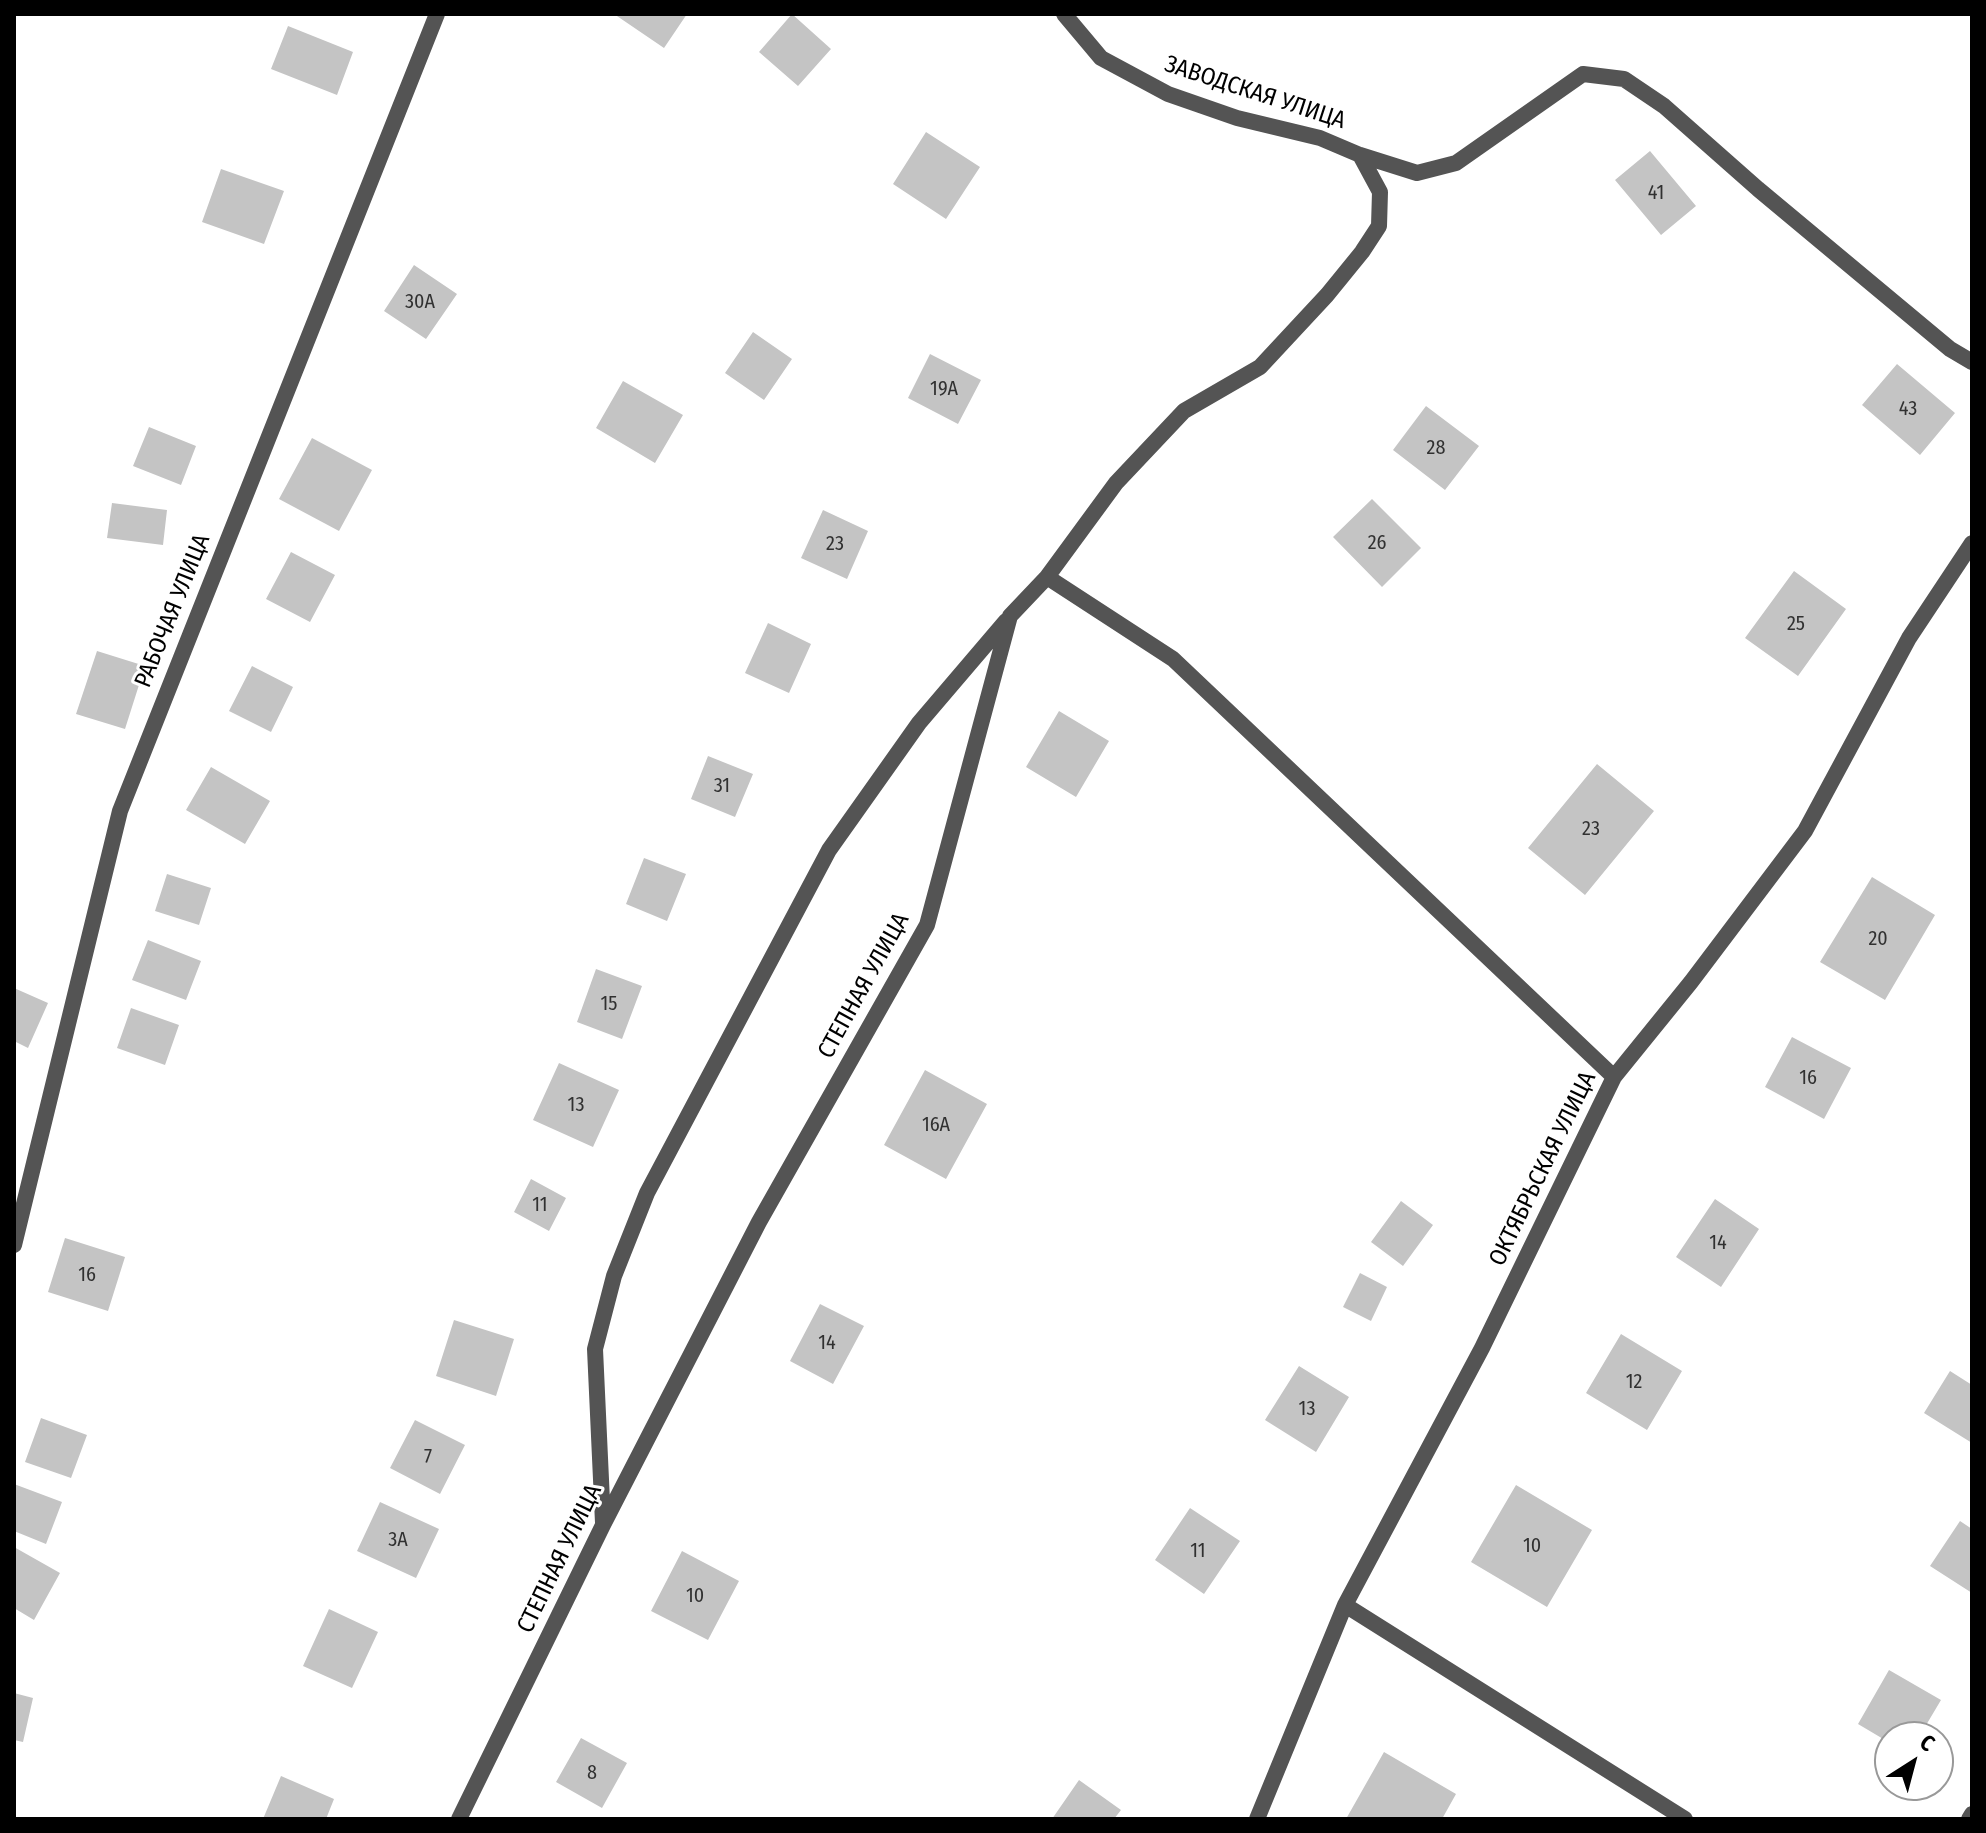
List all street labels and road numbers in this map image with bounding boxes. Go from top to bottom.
street label: ЗАВОДСКАЯ УЛИЦА [1161,50,1349,136]
street label: РАБОЧАЯ УЛИЦА [129,530,217,692]
street label: СТЕПНАЯ УЛИЦА [812,908,916,1064]
street label: ОКТЯБРЬСКАЯ УЛИЦА [1483,1067,1603,1271]
street label: СТЕПНАЯ УЛИЦА [512,1480,608,1638]

